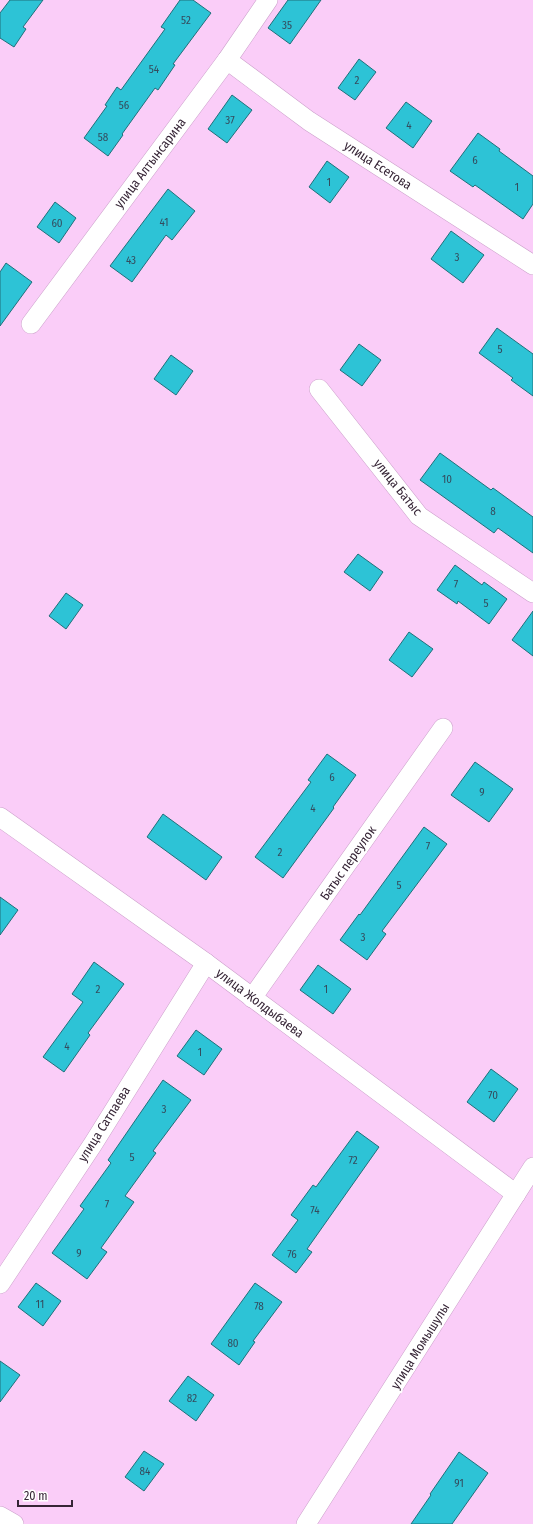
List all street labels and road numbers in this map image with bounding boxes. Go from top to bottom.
street label: улица Алтынсарина [111,115,189,211]
street label: улица Есетова [341,138,415,192]
street label: улица Батыс [371,456,426,518]
street label: Батыс переулок [317,823,379,903]
street label: улица Жолдыбаева [213,965,307,1041]
street label: улица Сатпаева [75,1084,133,1164]
street label: улица Момышулы [388,1300,452,1392]

